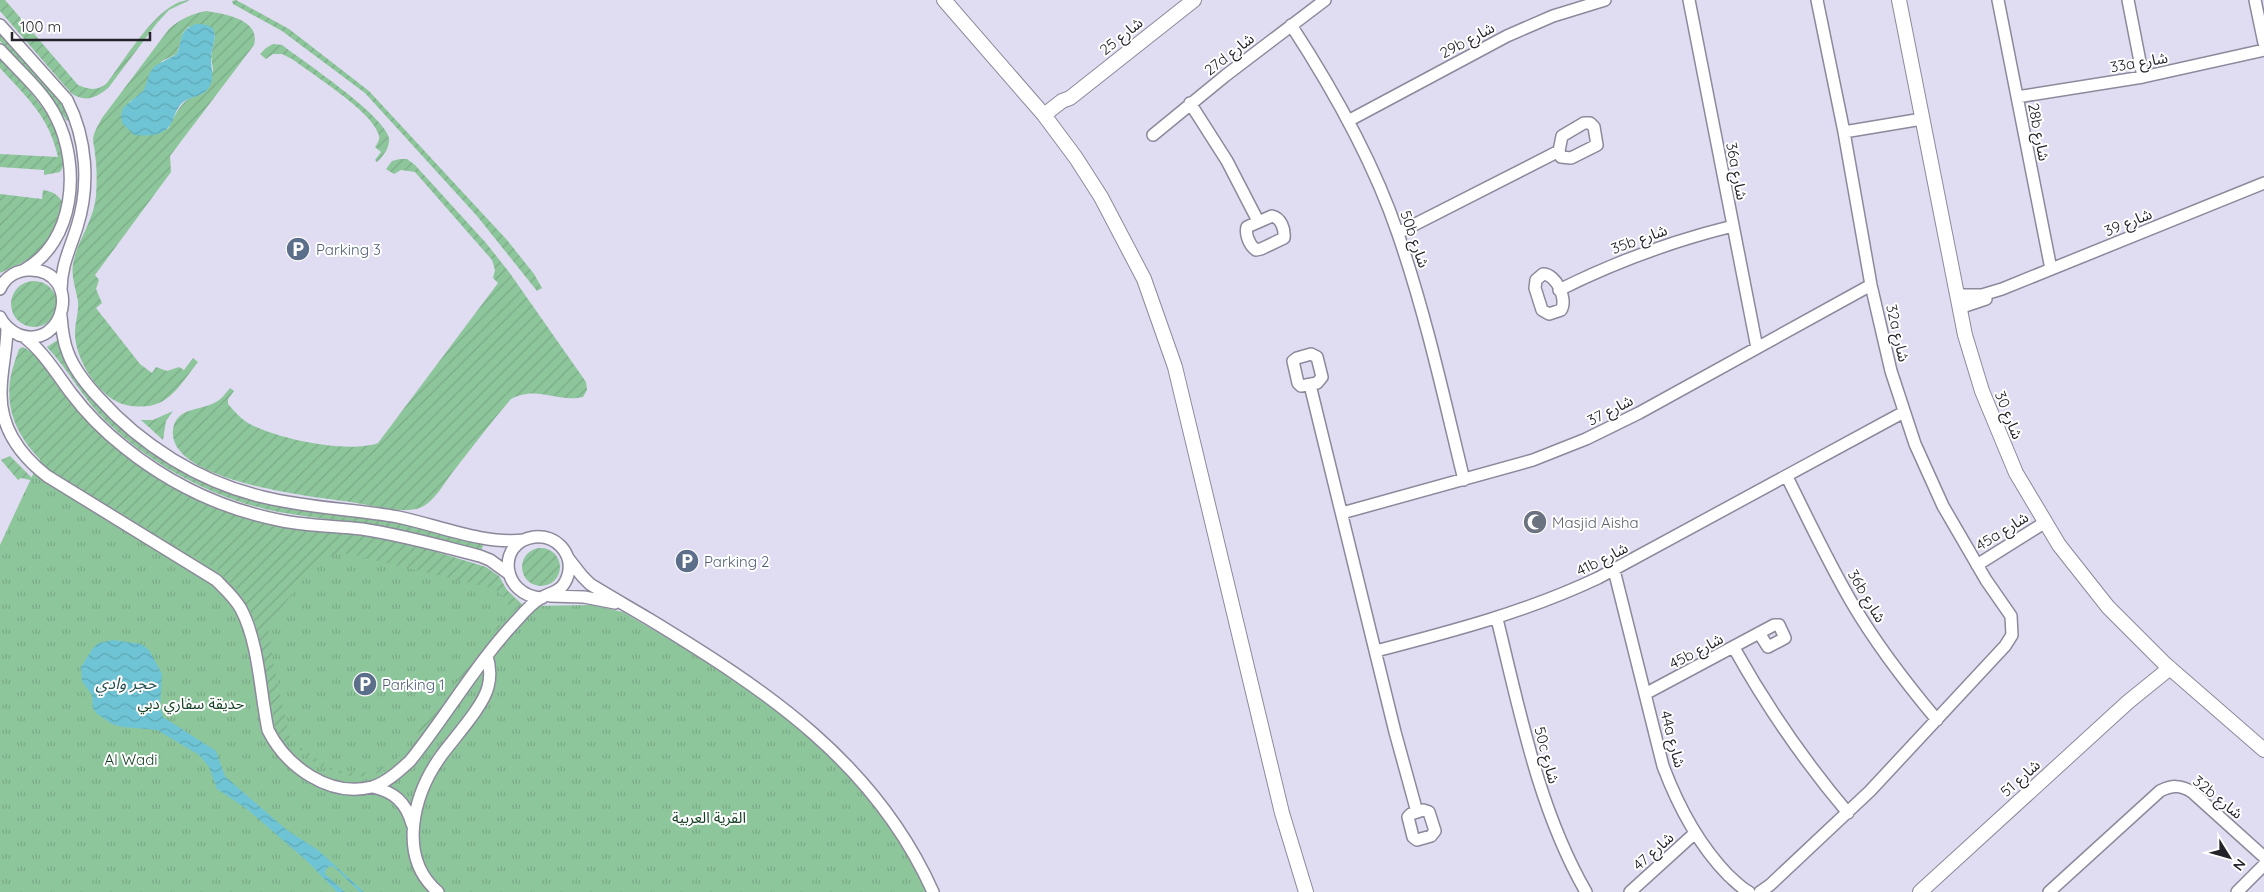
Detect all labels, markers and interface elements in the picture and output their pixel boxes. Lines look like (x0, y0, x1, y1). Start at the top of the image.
scale bar (12, 10, 150, 42)
street label: شارع 25 (1096, 13, 1148, 61)
text: 100 m (20, 17, 61, 36)
street label: 29b شارع (1436, 18, 1499, 65)
street label: 27d شارع (1200, 28, 1260, 82)
street label: 33a شارع (2109, 48, 2170, 79)
street label: 28b شارع (2021, 101, 2054, 163)
street label: 36a شارع (1719, 141, 1752, 202)
street label: شارع 39 (2101, 204, 2156, 243)
street label: 50b شارع (1393, 208, 1434, 271)
street label: 35b شارع (1608, 220, 1671, 261)
parking icon: Parking 3 (285, 236, 311, 262)
place label: Parking 3 (316, 240, 381, 259)
street label: 32a شارع (1879, 302, 1914, 365)
street label: شارع 30 (1988, 388, 2027, 443)
street label: شارع 37 (1584, 390, 1638, 432)
street label: 45a شارع (1972, 507, 2034, 557)
mosque icon: Masjid Aisha (1522, 509, 1548, 535)
place label: Masjid Aisha (1552, 513, 1639, 532)
street label: 41b شارع (1573, 538, 1633, 583)
parking icon: Parking 2 (674, 548, 700, 574)
place label: Parking 2 (704, 552, 769, 571)
street label: 36b شارع (1841, 566, 1890, 628)
street label: 45b شارع (1666, 629, 1728, 676)
parking icon: Parking 1 (352, 671, 378, 697)
water label: حجر وادي (95, 673, 157, 697)
place label: Parking 1 (382, 675, 445, 694)
park label: حديقة سفاري دبي (138, 694, 245, 715)
street label: 44a شارع (1653, 708, 1690, 771)
street label: 50c شارع (1527, 724, 1564, 787)
park label: Al Wadi (105, 750, 158, 769)
street label: شارع 51 (1996, 755, 2046, 803)
street label: 32b شارع (2187, 771, 2247, 825)
park label: القرية العربية (672, 808, 746, 827)
street label: شارع 47 (1629, 828, 1680, 877)
north arrow (2204, 832, 2254, 882)
text: N (2229, 855, 2250, 874)

